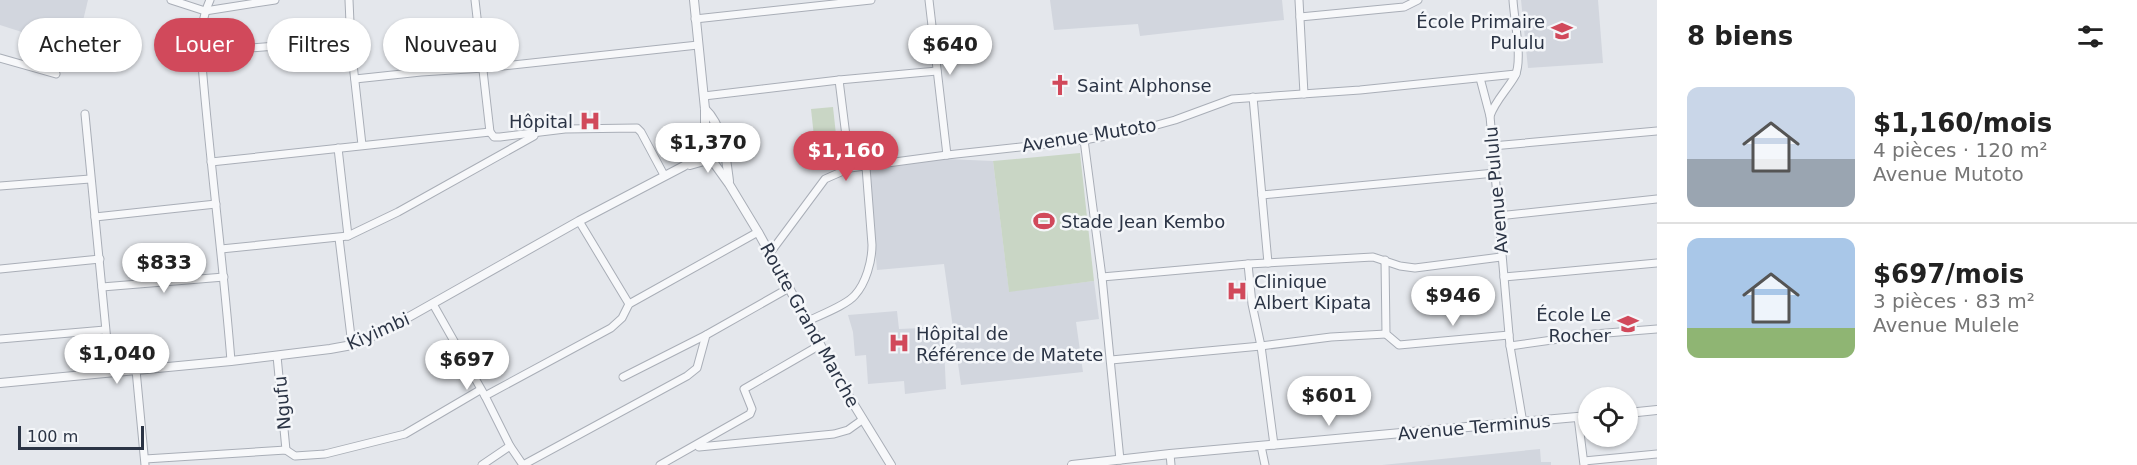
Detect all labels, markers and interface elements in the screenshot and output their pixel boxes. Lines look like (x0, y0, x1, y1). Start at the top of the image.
place label: École Primaire Pululu (1416, 11, 1545, 53)
chip: Acheter (18, 18, 142, 72)
chip: Louer (154, 18, 255, 72)
chip: Filtres (267, 18, 371, 72)
chip: Nouveau (383, 18, 519, 72)
school or university icon: École Primaire Pululu (1550, 19, 1574, 43)
icon: filters (2074, 20, 2107, 53)
text: 8 biens (1687, 21, 1793, 51)
pin: $640 (914, 25, 986, 76)
text: $640 (922, 32, 978, 56)
church icon: Saint Alphonse (1048, 73, 1072, 97)
place label: Saint Alphonse (1077, 75, 1212, 96)
text: $1,160/mois (1873, 108, 2052, 138)
hospital icon: Hôpital (578, 109, 602, 133)
place label: Hôpital (509, 111, 573, 132)
icon: home (1735, 111, 1807, 183)
street label: Avenue Mutoto (1020, 114, 1158, 156)
pin: $1,370 (659, 123, 757, 174)
street label: Avenue Pululu (1480, 126, 1512, 254)
text: $1,370 (669, 130, 747, 154)
pin: $1,160 (797, 131, 895, 182)
text: $1,160 (807, 138, 885, 162)
text: 4 pièces · 120 m² (1873, 138, 2047, 162)
text: Avenue Mutoto (1873, 162, 2024, 186)
sports icon: Stade Jean Kembo (1032, 209, 1056, 233)
place label: Stade Jean Kembo (1061, 211, 1225, 232)
street label: Route Grand Marche (756, 239, 864, 411)
pin: $833 (128, 243, 200, 294)
text: $833 (136, 250, 192, 274)
text: $697/mois (1873, 259, 2024, 289)
icon: home (1735, 262, 1807, 334)
place label: Clinique Albert Kipata (1254, 271, 1371, 313)
pin: $946 (1417, 276, 1489, 327)
hospital icon: Clinique Albert Kipata (1225, 279, 1249, 303)
text: $946 (1425, 283, 1481, 307)
text: 3 pièces · 83 m² (1873, 289, 2035, 313)
place label: École Le Rocher (1536, 304, 1612, 346)
street label: Kiyimbi (343, 308, 413, 354)
school or university icon: École Le Rocher (1616, 312, 1640, 336)
text: Avenue Mulele (1873, 313, 2019, 337)
place label: Hôpital de Référence de Matete (916, 323, 1103, 365)
hospital icon: Hôpital de Référence de Matete (887, 331, 911, 355)
pin: $1,040 (68, 334, 166, 385)
pin: $697 (431, 340, 503, 391)
text: $1,040 (78, 341, 156, 365)
text: $697 (439, 347, 495, 371)
street label: Ngufu (269, 375, 295, 431)
pin: $601 (1293, 376, 1365, 427)
text: $601 (1301, 383, 1357, 407)
map controls (1578, 387, 1638, 447)
button: locate (1578, 387, 1638, 447)
street label: Avenue Terminus (1397, 410, 1551, 444)
scale bar (18, 423, 144, 450)
text: 100 m (27, 427, 78, 446)

